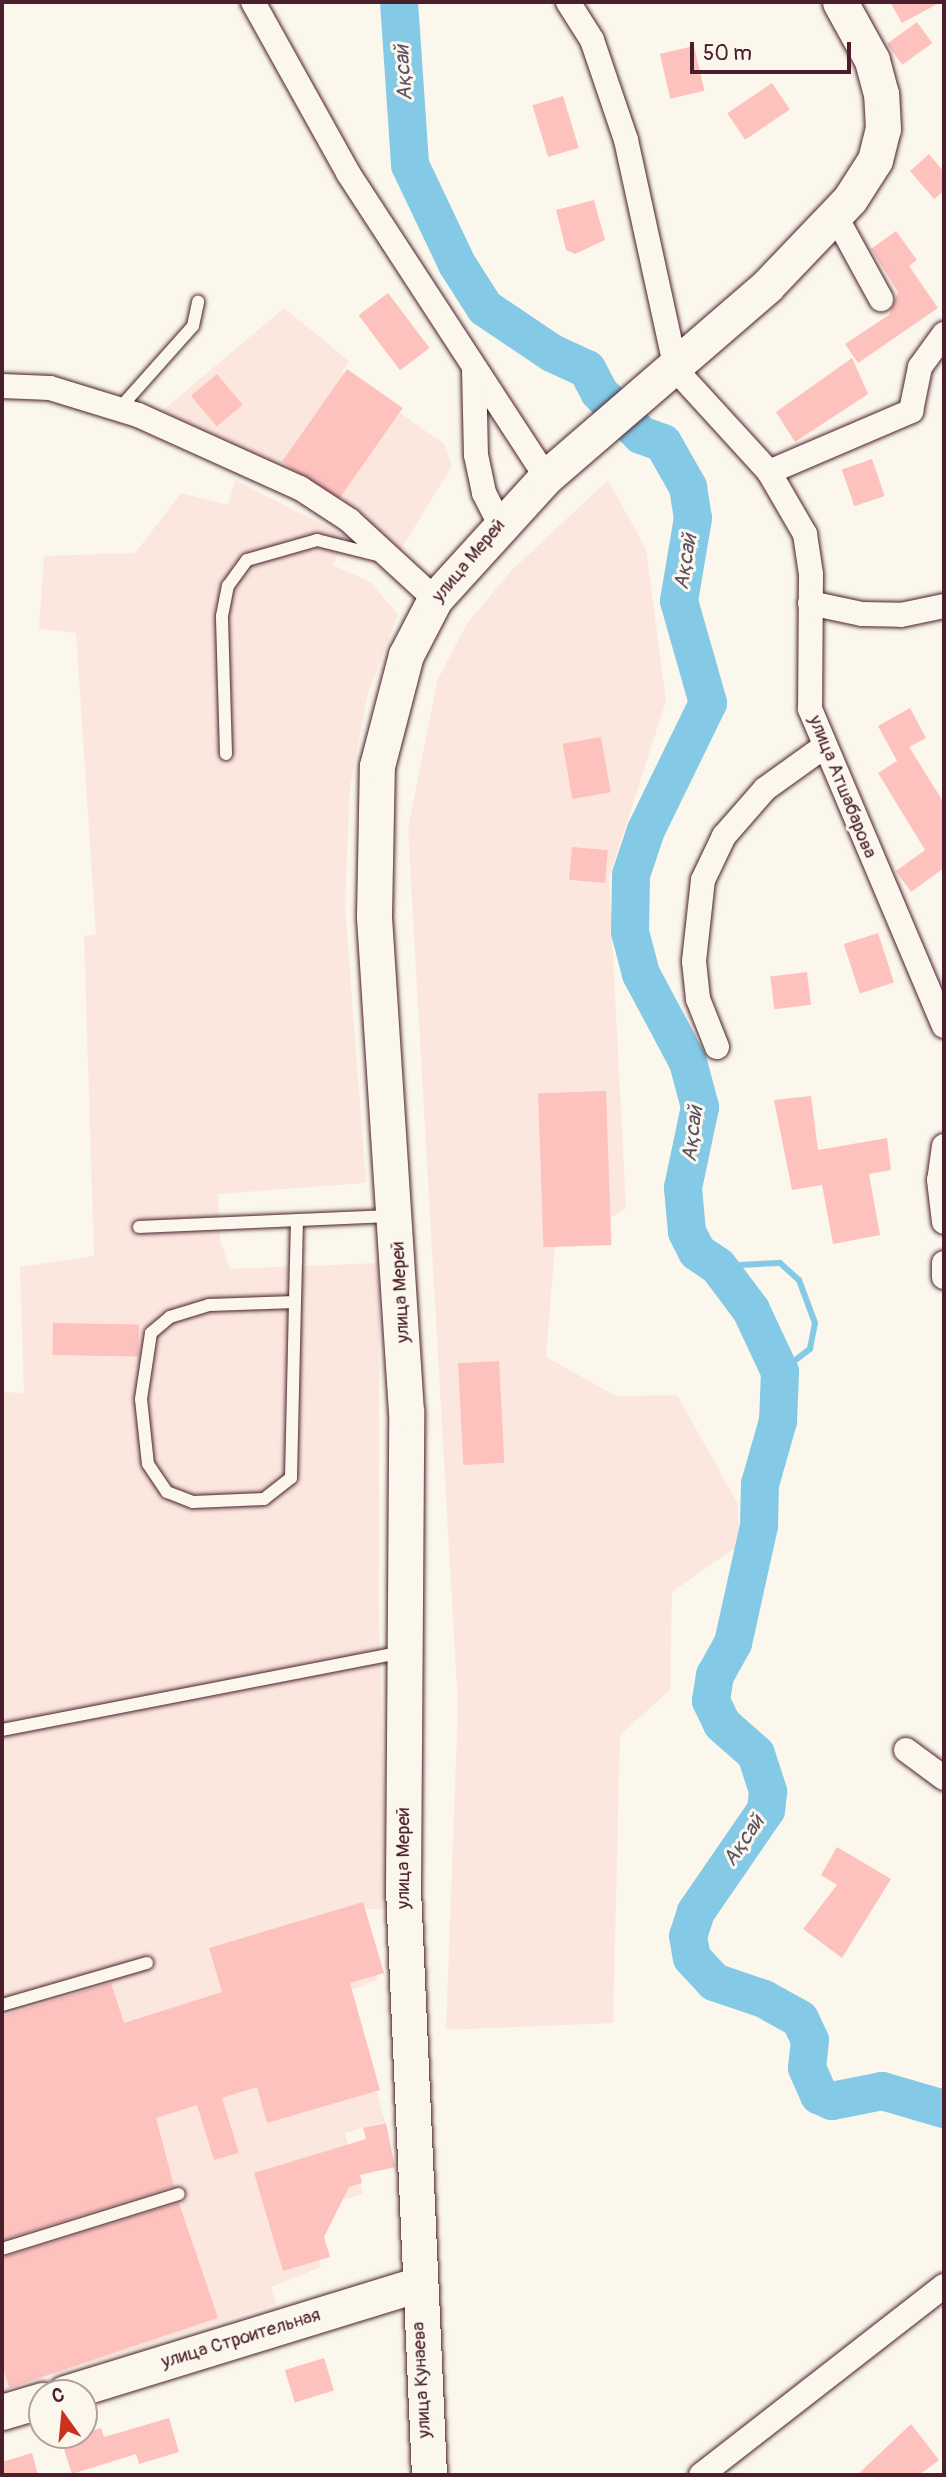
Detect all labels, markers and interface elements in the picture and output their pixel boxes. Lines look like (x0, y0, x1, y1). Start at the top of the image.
scale bar (694, 28, 855, 72)
text: 50 m (703, 40, 752, 67)
water label: Ақсай (389, 44, 419, 102)
street label: улица Мерей (428, 515, 510, 607)
water label: Ақсай (669, 532, 703, 592)
street label: улица Атшабарова (803, 712, 881, 862)
water label: Ақсай (677, 1105, 709, 1163)
street label: улица Мерей (387, 1241, 415, 1343)
street label: улица Мерей (393, 1807, 415, 1909)
water label: Ақсай (718, 1811, 770, 1871)
street label: улица Строительная (159, 2304, 323, 2374)
street label: улица Кунаева (408, 2321, 436, 2439)
north arrow (28, 2379, 98, 2449)
text: С (49, 2383, 67, 2409)

